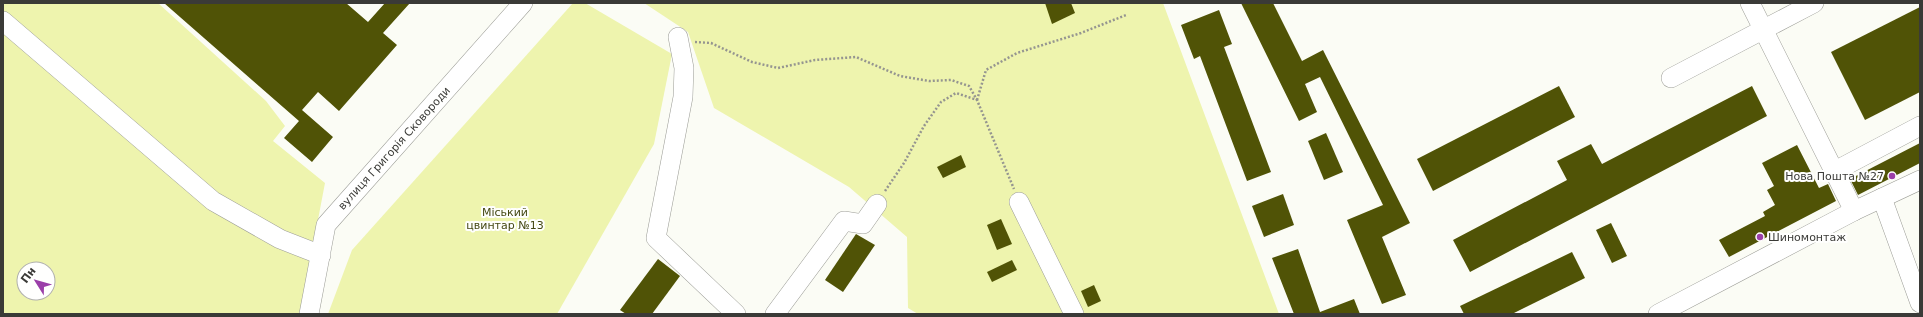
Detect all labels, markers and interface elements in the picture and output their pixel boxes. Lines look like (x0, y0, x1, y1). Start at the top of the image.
street label: вулиця Григорія Сковороди (336, 84, 453, 213)
place label: Нова Пошта №27 (1785, 170, 1884, 183)
marker: Нова Пошта №27 (1887, 171, 1897, 181)
park label: Міський цвинтар №13 (466, 206, 544, 232)
place label: Шиномонтаж (1768, 231, 1846, 244)
marker: Шиномонтаж (1755, 232, 1765, 242)
north arrow (16, 261, 56, 301)
text: Пн (18, 265, 39, 286)

